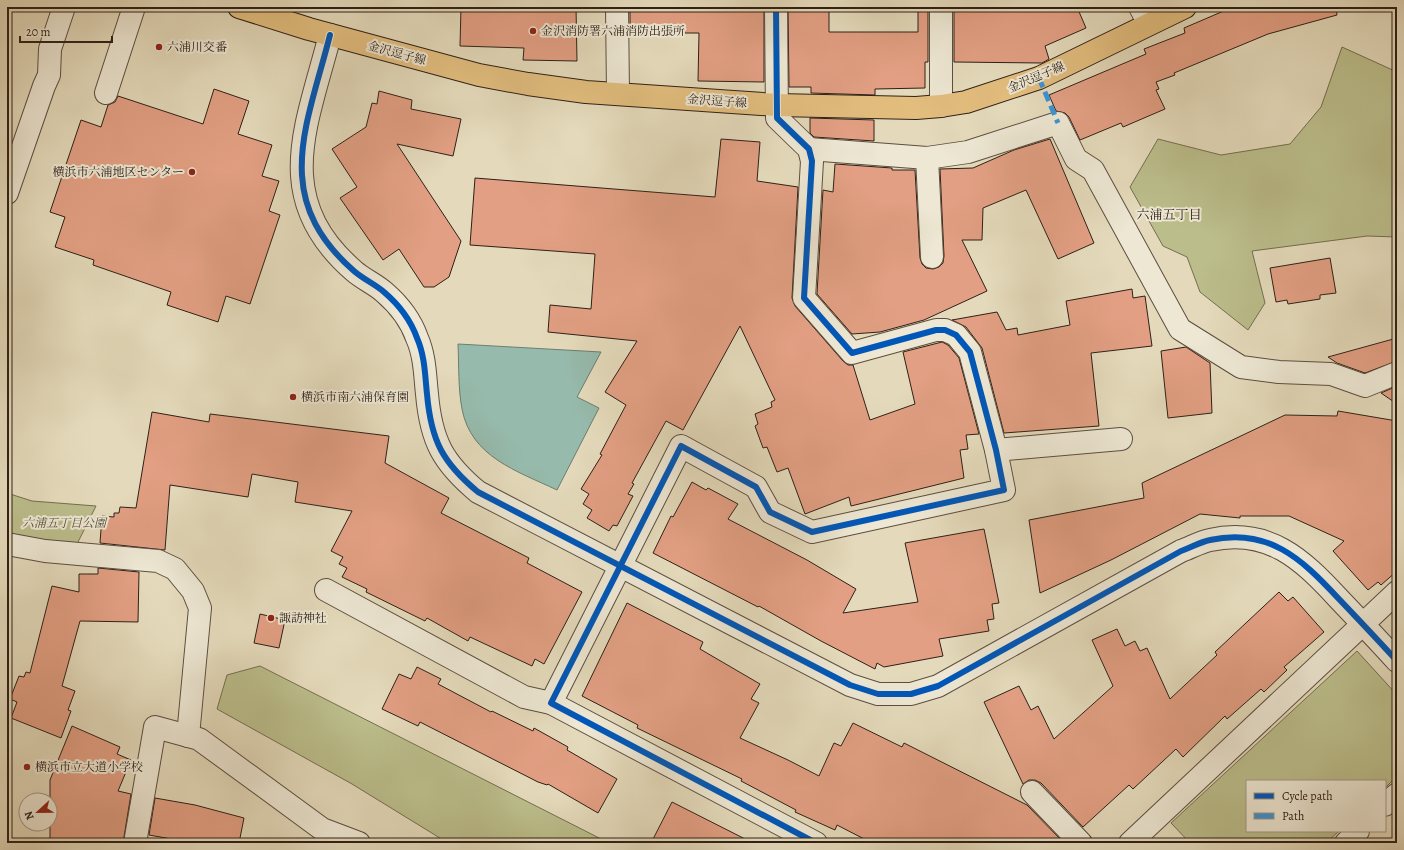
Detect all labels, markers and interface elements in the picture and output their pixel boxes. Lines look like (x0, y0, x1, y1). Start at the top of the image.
scale bar (20, 18, 112, 44)
place label: 金沢消防署六浦消防出張所 (541, 23, 685, 39)
text: 20 m (26, 24, 50, 40)
marker: 金沢消防署六浦消防出張所 (528, 26, 538, 36)
street label: 金沢逗子線 (366, 38, 428, 68)
place label: 六浦川交番 (167, 39, 227, 55)
marker: 六浦川交番 (154, 42, 164, 52)
street label: 金沢逗子線 (1005, 58, 1067, 96)
street label: 金沢逗子線 (687, 91, 747, 111)
place label: 横浜市六浦地区センター (52, 164, 184, 180)
marker: 横浜市六浦地区センター (187, 167, 197, 177)
district label: 六浦五丁目 (1136, 206, 1202, 223)
place label: 横浜市南六浦保育園 (301, 389, 409, 405)
marker: 横浜市南六浦保育園 (288, 392, 298, 402)
park label: 六浦五丁目公園 (22, 515, 108, 531)
place label: 諏訪神社 (279, 610, 327, 626)
marker: 諏訪神社 (266, 613, 276, 623)
place label: 横浜市立大道小学校 (35, 759, 143, 775)
marker: 横浜市立大道小学校 (22, 762, 32, 772)
legend (1246, 780, 1386, 832)
text: Cycle path (1282, 788, 1333, 804)
north arrow (18, 792, 58, 832)
text: Path (1282, 808, 1305, 824)
text: N (21, 809, 38, 822)

